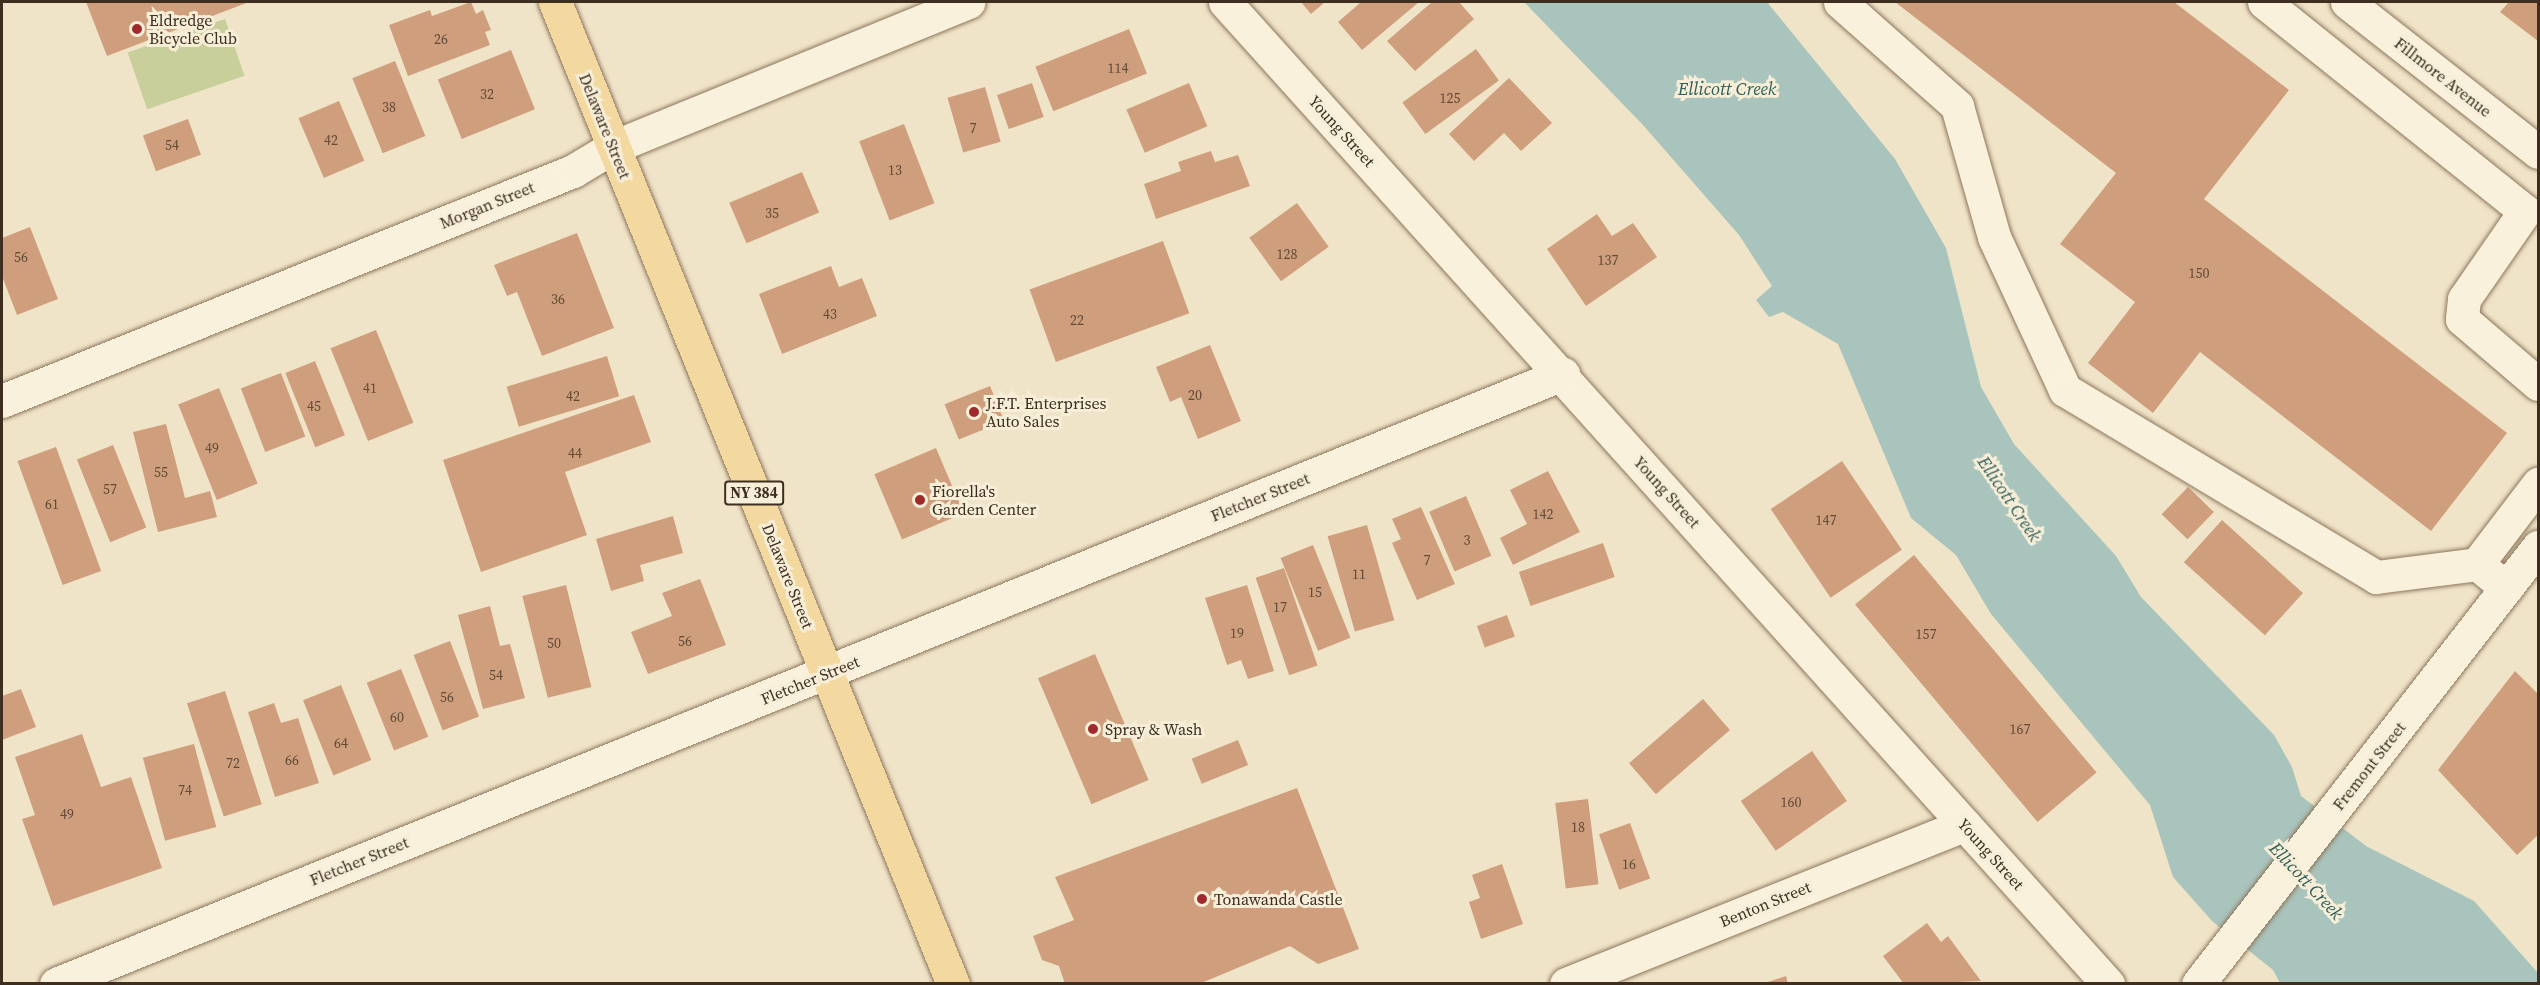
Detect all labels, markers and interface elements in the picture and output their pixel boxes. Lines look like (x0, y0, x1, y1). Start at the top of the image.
place label: Eldredge Bicycle Club (149, 10, 237, 48)
marker: Eldredge Bicycle Club (130, 22, 144, 36)
house number: 26 (434, 31, 448, 47)
street label: Fillmore Avenue (2391, 33, 2495, 121)
house number: 114 (1108, 60, 1128, 76)
street label: Delaware Street (575, 71, 635, 181)
water label: Ellicott Creek (1678, 78, 1776, 100)
house number: 32 (480, 86, 494, 102)
house number: 125 (1440, 90, 1460, 106)
street label: Young Street (1305, 91, 1379, 171)
house number: 38 (382, 99, 396, 115)
house number: 7 (970, 120, 976, 136)
house number: 42 (324, 132, 338, 148)
house number: 54 (165, 137, 179, 153)
house number: 13 (888, 162, 902, 178)
street label: Morgan Street (437, 177, 537, 233)
house number: 35 (765, 205, 779, 221)
house number: 128 (1277, 246, 1297, 262)
house number: 56 (14, 249, 28, 265)
house number: 137 (1598, 252, 1618, 268)
house number: 150 (2189, 265, 2209, 281)
house number: 36 (551, 291, 565, 307)
house number: 43 (823, 306, 837, 322)
house number: 22 (1070, 312, 1084, 328)
house number: 41 (363, 380, 377, 396)
house number: 20 (1188, 387, 1202, 403)
house number: 42 (566, 388, 580, 404)
place label: J.F.T. Enterprises Auto Sales (986, 393, 1107, 431)
house number: 45 (307, 398, 321, 414)
marker: J.F.T. Enterprises Auto Sales (967, 405, 981, 419)
house number: 49 (205, 440, 219, 456)
house number: 44 (568, 445, 582, 461)
street label: Young Street (1630, 452, 1704, 532)
water label: Ellicott Creek (1973, 452, 2045, 546)
house number: 55 (154, 464, 168, 480)
street label: Fletcher Street (1208, 468, 1312, 526)
house number: 57 (103, 481, 117, 497)
road number: NY 384 (724, 481, 784, 505)
place label: Fiorella's Garden Center (932, 481, 1036, 519)
marker: Fiorella's Garden Center (913, 493, 927, 507)
house number: 61 (45, 496, 59, 512)
house number: 142 (1533, 506, 1553, 522)
house number: 147 (1816, 512, 1836, 528)
street label: Delaware Street (758, 521, 818, 631)
house number: 3 (1464, 532, 1470, 548)
house number: 7 (1424, 552, 1430, 568)
house number: 11 (1352, 566, 1366, 582)
house number: 15 (1308, 584, 1322, 600)
house number: 17 (1273, 599, 1287, 615)
house number: 19 (1230, 625, 1244, 641)
house number: 157 (1916, 626, 1936, 642)
house number: 56 (678, 633, 692, 649)
house number: 50 (547, 635, 561, 651)
street label: Fletcher Street (758, 651, 862, 709)
house number: 54 (489, 667, 503, 683)
house number: 56 (440, 689, 454, 705)
house number: 60 (390, 709, 404, 725)
street label: Fremont Street (2329, 718, 2409, 814)
place label: Spray & Wash (1105, 719, 1203, 739)
house number: 167 (2010, 721, 2030, 737)
marker: Spray & Wash (1086, 722, 1100, 736)
house number: 64 (334, 735, 348, 751)
house number: 66 (285, 752, 299, 768)
house number: 72 (226, 755, 240, 771)
house number: 74 (178, 782, 192, 798)
house number: 160 (1781, 794, 1801, 810)
house number: 49 (60, 806, 74, 822)
street label: Young Street (1954, 814, 2028, 894)
house number: 18 (1571, 819, 1585, 835)
street label: Fletcher Street (307, 832, 411, 890)
water label: Ellicott Creek (2265, 838, 2347, 924)
house number: 16 (1622, 856, 1636, 872)
street label: Benton Street (1717, 877, 1813, 931)
place label: Tonawanda Castle (1214, 889, 1343, 909)
marker: Tonawanda Castle (1195, 892, 1209, 906)

